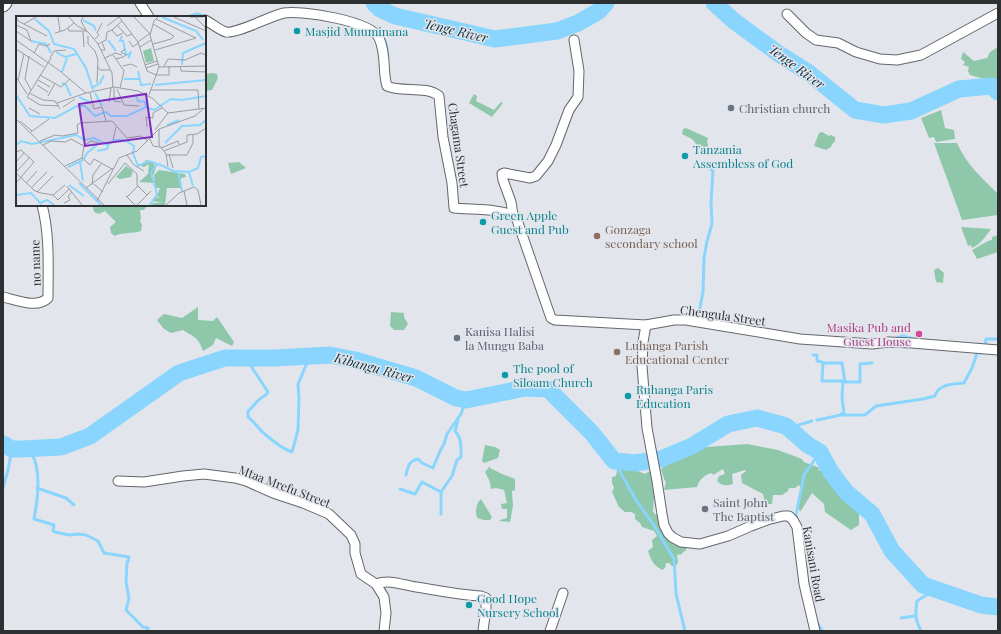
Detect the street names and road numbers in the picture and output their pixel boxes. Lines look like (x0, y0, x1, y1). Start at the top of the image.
street label: Chagama Street (445, 102, 473, 189)
street label: no name (26, 239, 44, 287)
street label: Chengula Street (679, 301, 768, 329)
street label: Mtaa Mrefu Street (237, 461, 334, 511)
street label: Kanisani Road (799, 525, 829, 603)

